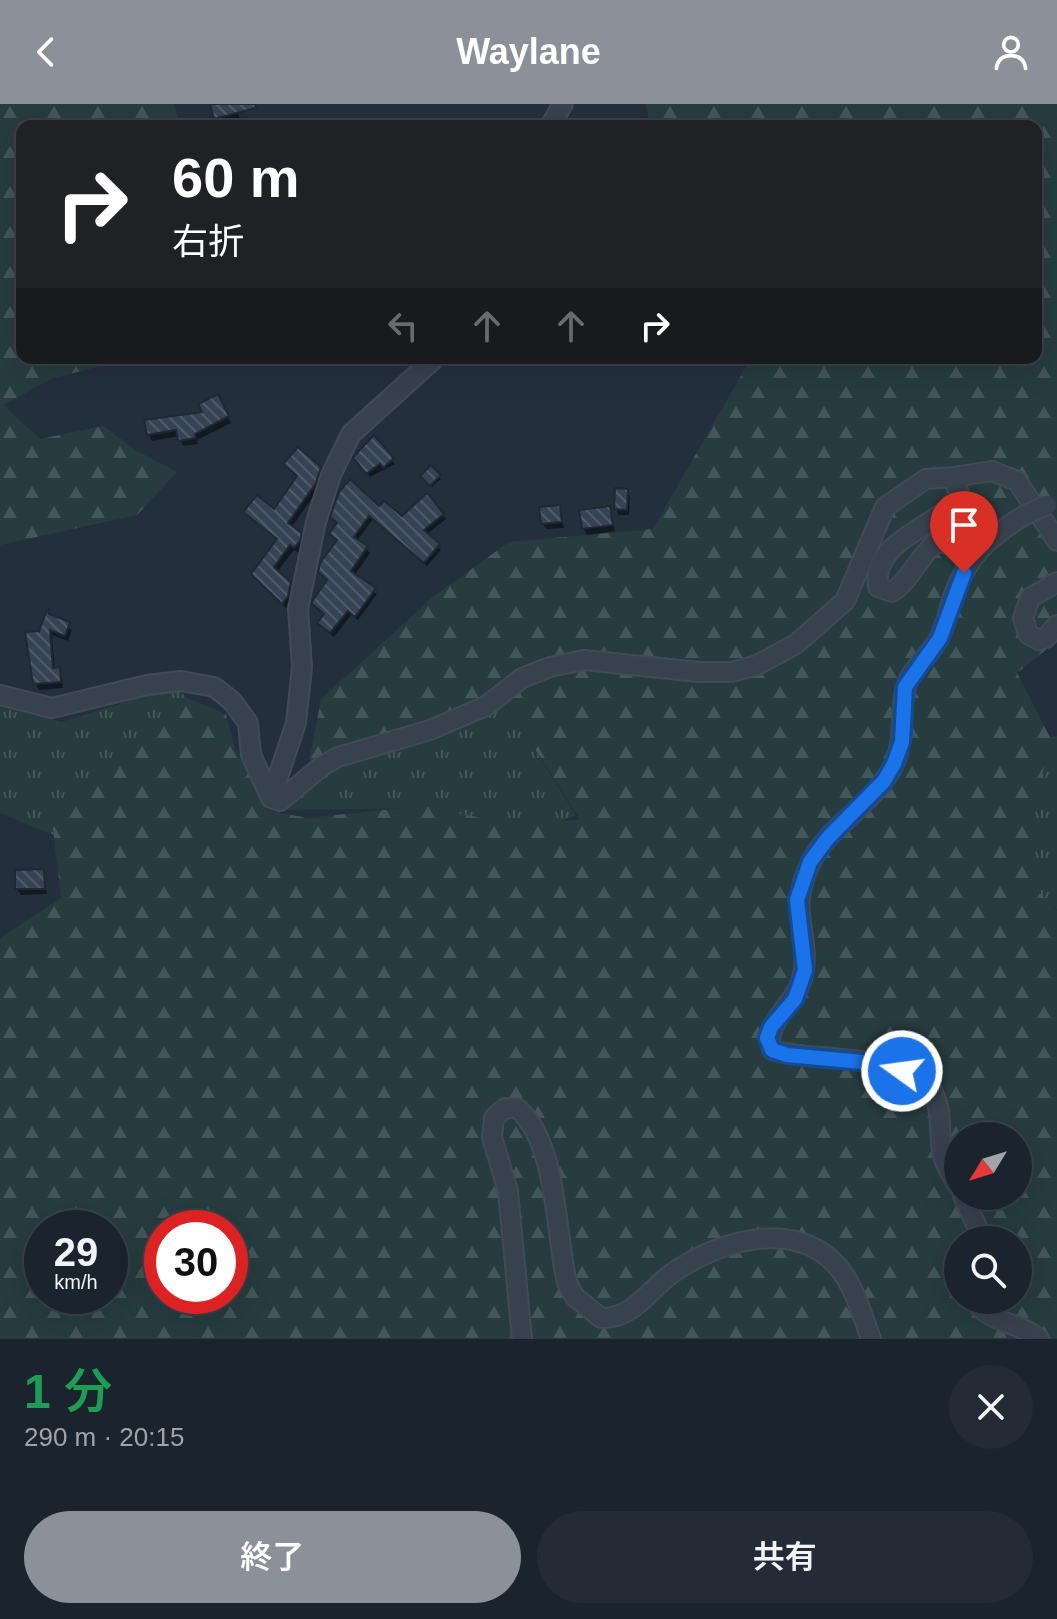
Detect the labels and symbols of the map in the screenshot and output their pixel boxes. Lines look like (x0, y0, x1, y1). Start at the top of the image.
pin (930, 491, 998, 573)
position arrow (860, 1029, 944, 1113)
north arrow (944, 1122, 1032, 1210)
speed limit sign: 30 (144, 1210, 248, 1314)

